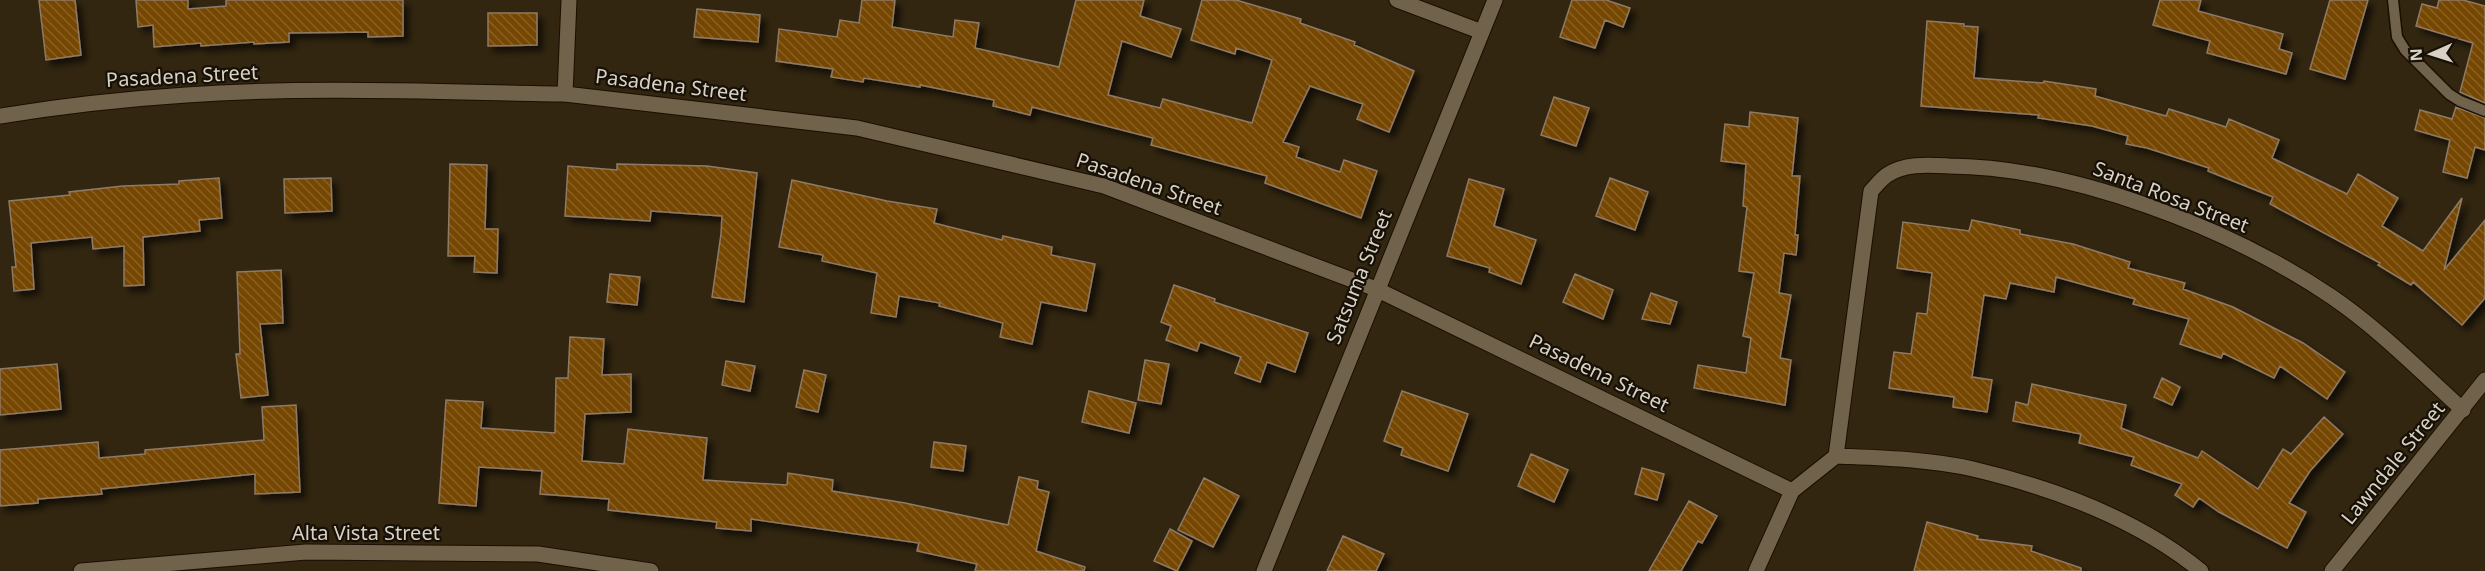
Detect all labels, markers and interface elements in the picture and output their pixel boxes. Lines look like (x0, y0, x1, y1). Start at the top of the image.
north arrow (2401, 24, 2461, 84)
text: N (2405, 48, 2427, 62)
street label: Pasadena Street (105, 58, 259, 93)
street label: Pasadena Street (594, 62, 748, 107)
street label: Pasadena Street (1073, 146, 1226, 221)
street label: Santa Rosa Street (2090, 154, 2253, 239)
street label: Satsuma Street (1319, 206, 1398, 348)
street label: Pasadena Street (1525, 327, 1674, 418)
street label: Lawndale Street (2335, 396, 2451, 530)
street label: Alta Vista Street (292, 519, 440, 546)

